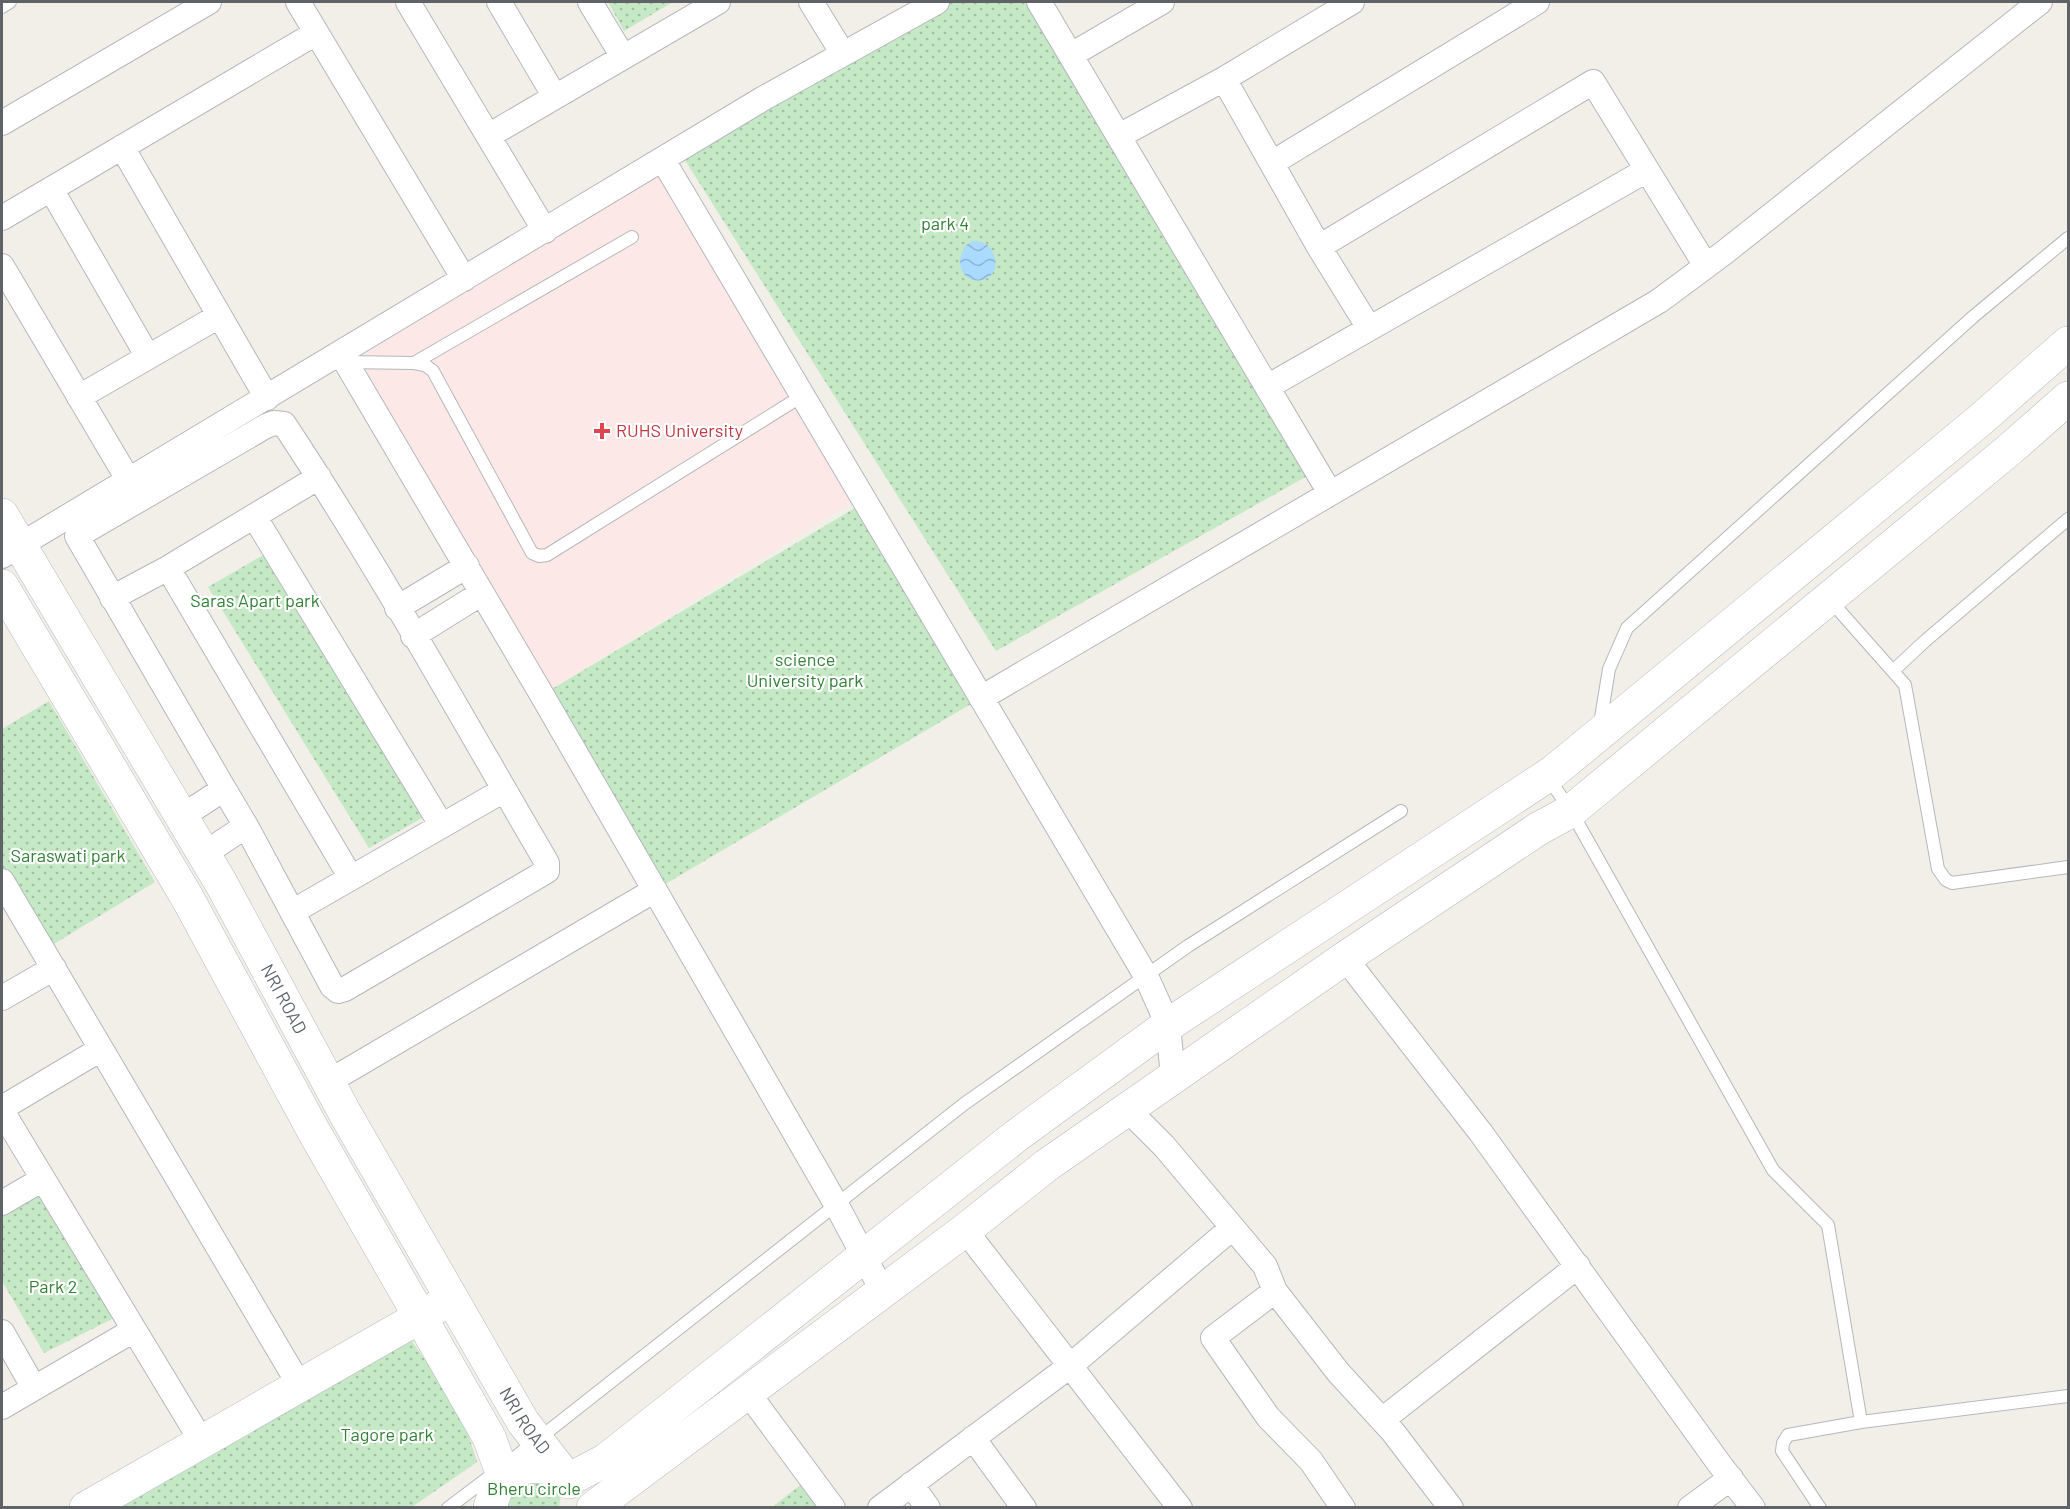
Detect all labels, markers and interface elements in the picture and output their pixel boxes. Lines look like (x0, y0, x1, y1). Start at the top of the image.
park label: park 4 (921, 212, 969, 234)
place label: RUHS University (616, 419, 743, 441)
marker: RUHS University (593, 422, 611, 440)
park label: Saras Apart park (190, 589, 320, 611)
park label: science University park (747, 648, 863, 691)
park label: Saraswati park (11, 844, 125, 866)
street label: NRI ROAD (257, 960, 312, 1037)
park label: Park 2 (29, 1275, 77, 1297)
street label: NRI ROAD (495, 1383, 556, 1458)
park label: Tagore park (341, 1423, 433, 1445)
park label: Bheru circle (487, 1477, 581, 1499)

